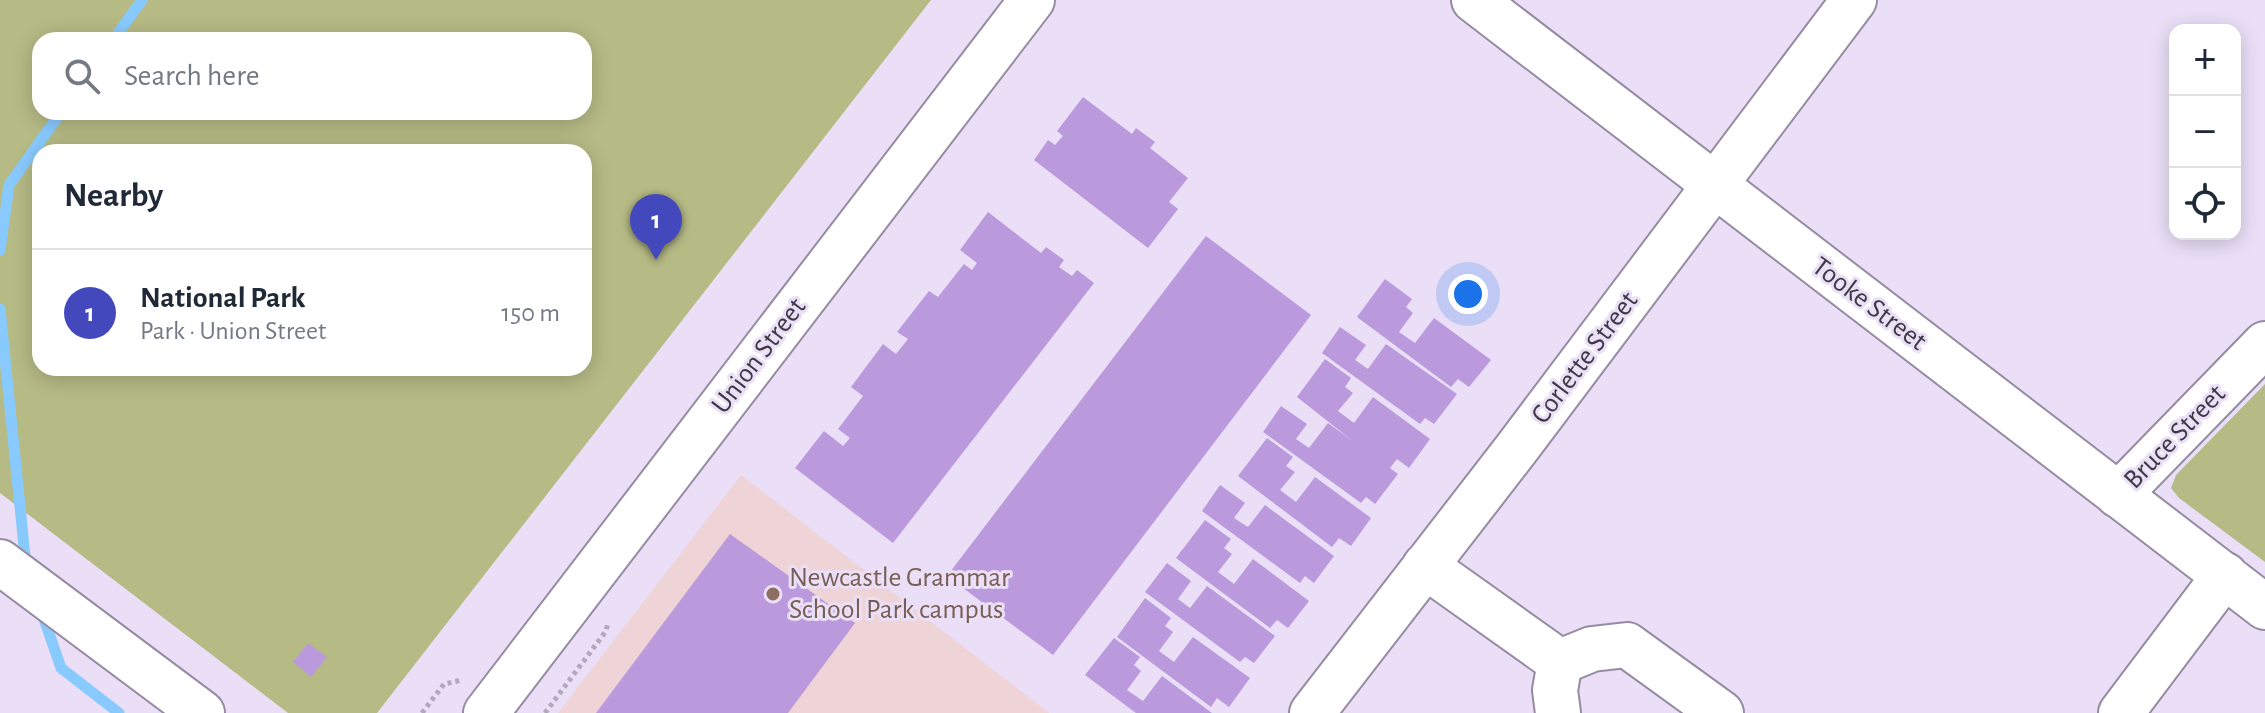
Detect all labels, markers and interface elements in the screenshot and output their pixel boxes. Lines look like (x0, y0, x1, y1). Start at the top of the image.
map controls (2169, 24, 2241, 240)
button: + (2169, 24, 2241, 96)
search box (32, 32, 592, 120)
icon: search (60, 54, 104, 98)
text: Search here (124, 61, 260, 91)
button: − (2169, 96, 2241, 168)
button: locate (2169, 168, 2241, 240)
text: Nearby (64, 179, 163, 213)
pin: 1 (630, 194, 682, 260)
street label: Tooke Street (1807, 252, 1931, 356)
your location (1448, 274, 1488, 314)
text: National Park (140, 283, 305, 313)
street label: Corlette Street (1526, 287, 1644, 429)
street label: Union Street (707, 293, 811, 419)
text: 1 (85, 300, 95, 326)
text: 150 m (501, 300, 560, 326)
text: Park · Union Street (140, 318, 326, 344)
street label: Bruce Street (2119, 380, 2231, 494)
place label: Newcastle Grammar School Park campus (789, 564, 1010, 624)
marker: Newcastle Grammar School Park campus (764, 585, 782, 603)

